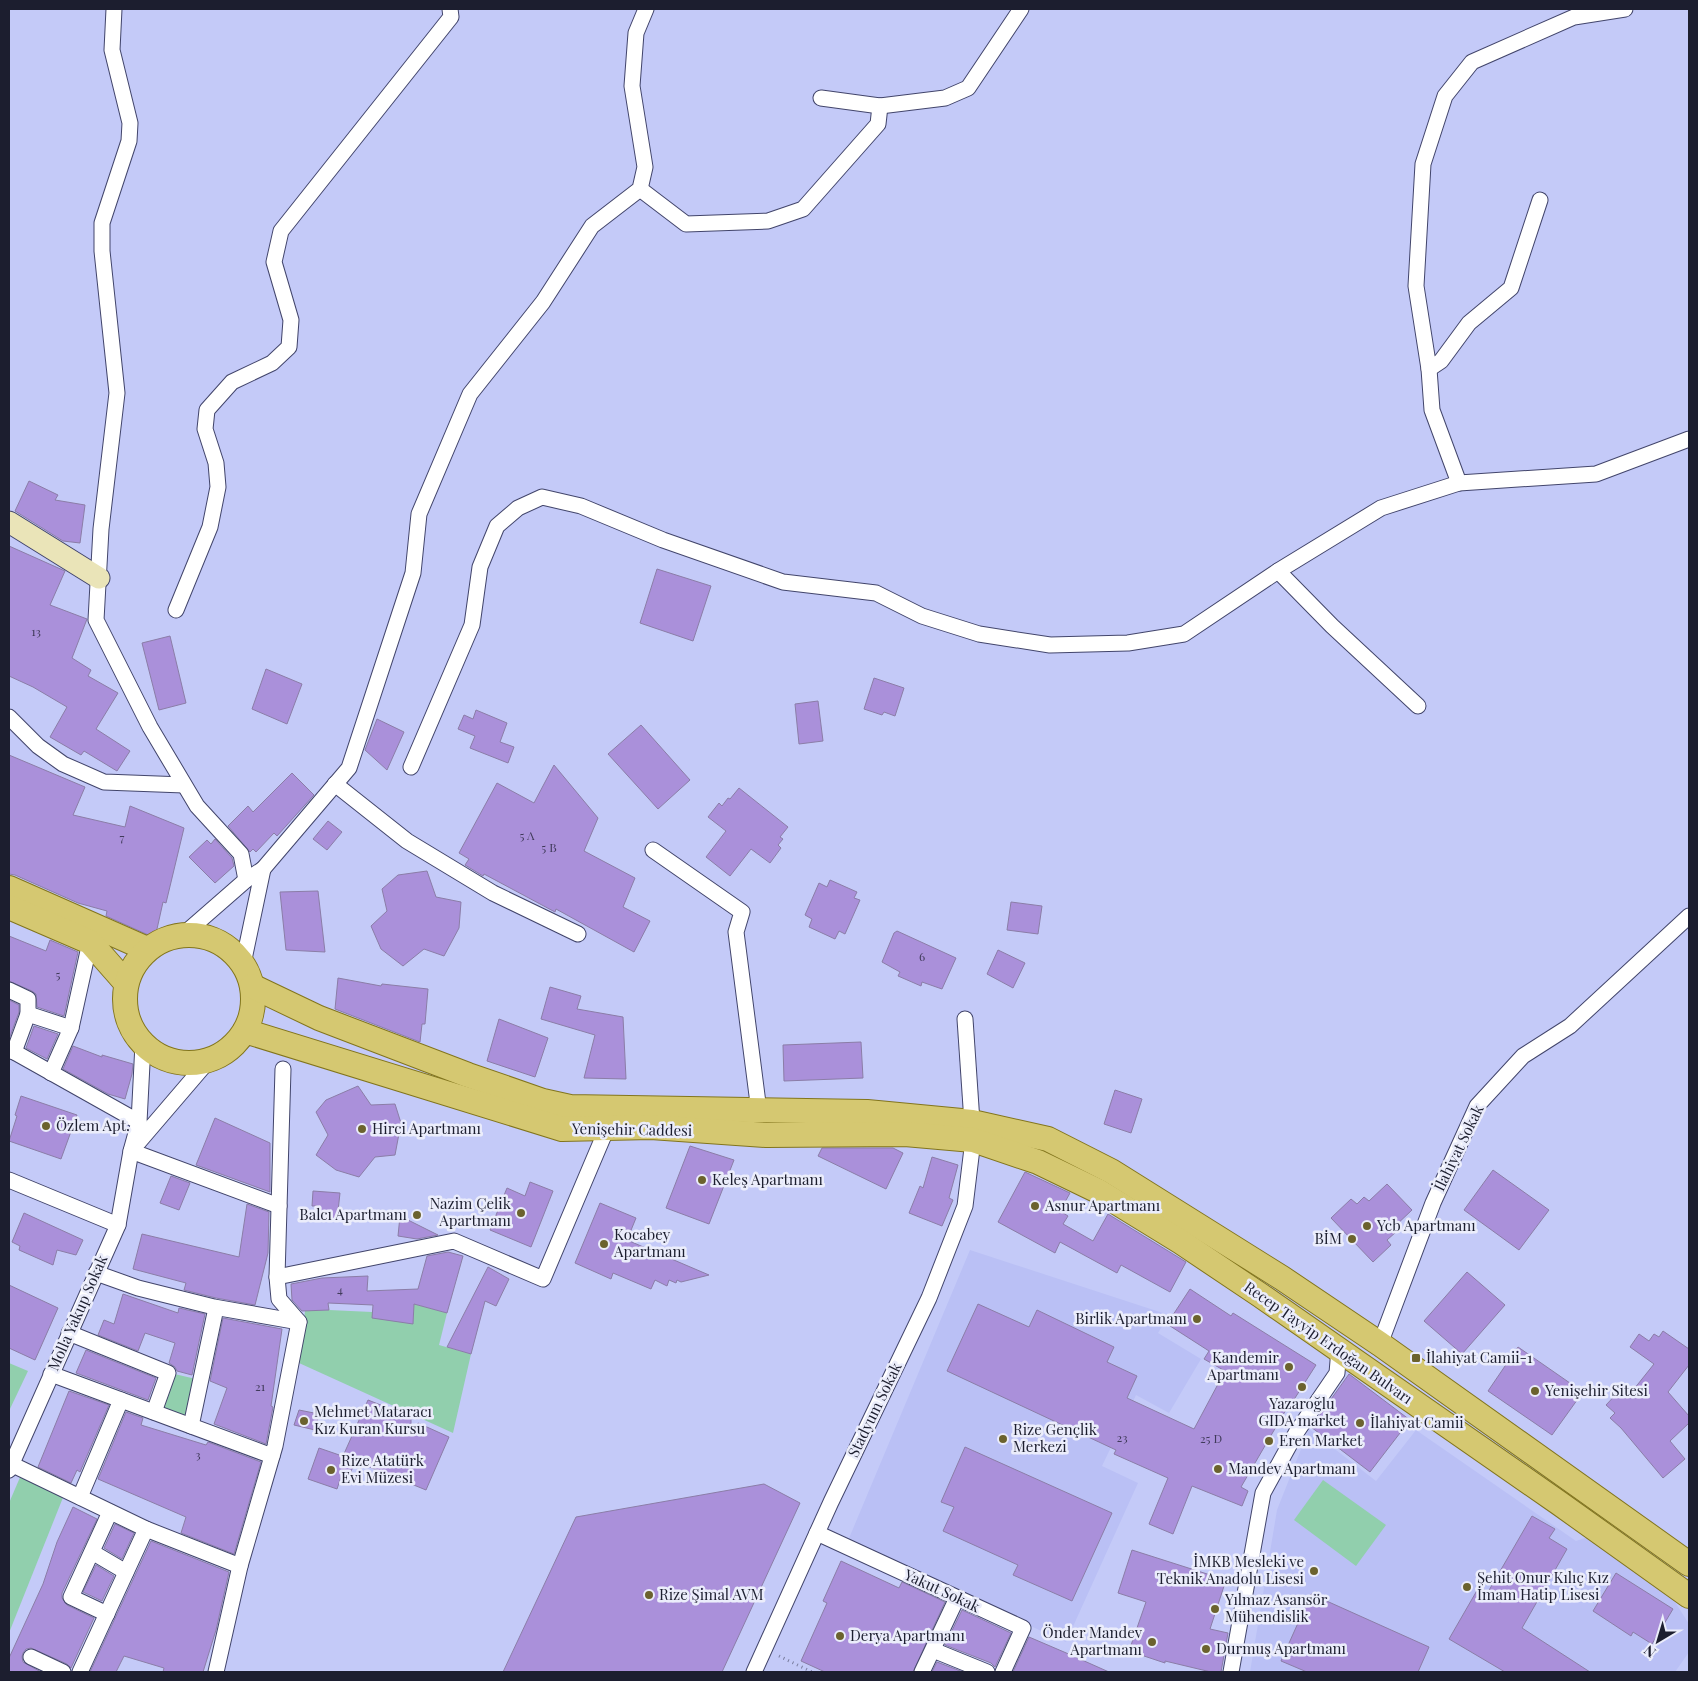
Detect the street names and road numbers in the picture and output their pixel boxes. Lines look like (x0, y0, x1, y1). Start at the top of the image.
street label: İlahiyat Sokak (1429, 1100, 1488, 1194)
street label: Yenişehir Caddesi (571, 1118, 693, 1140)
street label: Molla Yakup Sokak (43, 1251, 112, 1374)
street label: Recep Tayyip Erdoğan Bulvarı (1240, 1276, 1417, 1408)
street label: Stadyum Sokak (843, 1358, 906, 1460)
street label: Yakut Sokak (901, 1563, 984, 1617)

